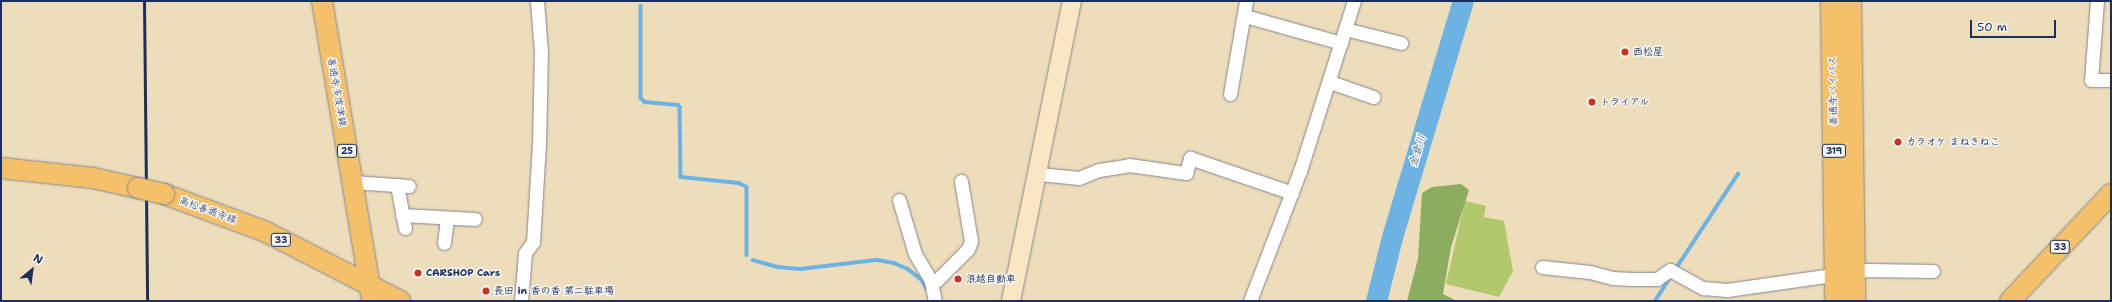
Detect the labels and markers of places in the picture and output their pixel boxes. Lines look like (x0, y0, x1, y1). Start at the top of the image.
place label: 西松屋 (1633, 46, 1663, 58)
marker: 西松屋 (1620, 47, 1630, 57)
place label: トライアル (1600, 96, 1650, 108)
marker: トライアル (1587, 97, 1597, 107)
place label: カラオケ まねきねこ (1906, 136, 1999, 148)
marker: カラオケ まねきねこ (1893, 137, 1903, 147)
place label: CARSHOP Cars (426, 267, 500, 279)
marker: CARSHOP Cars (413, 268, 423, 278)
place label: 浪越自動車 (966, 273, 1016, 285)
marker: 浪越自動車 (953, 274, 963, 284)
place label: 長田 in 香の香 第二駐車場 (494, 285, 614, 297)
marker: 長田 in 香の香 第二駐車場 (481, 286, 491, 296)

